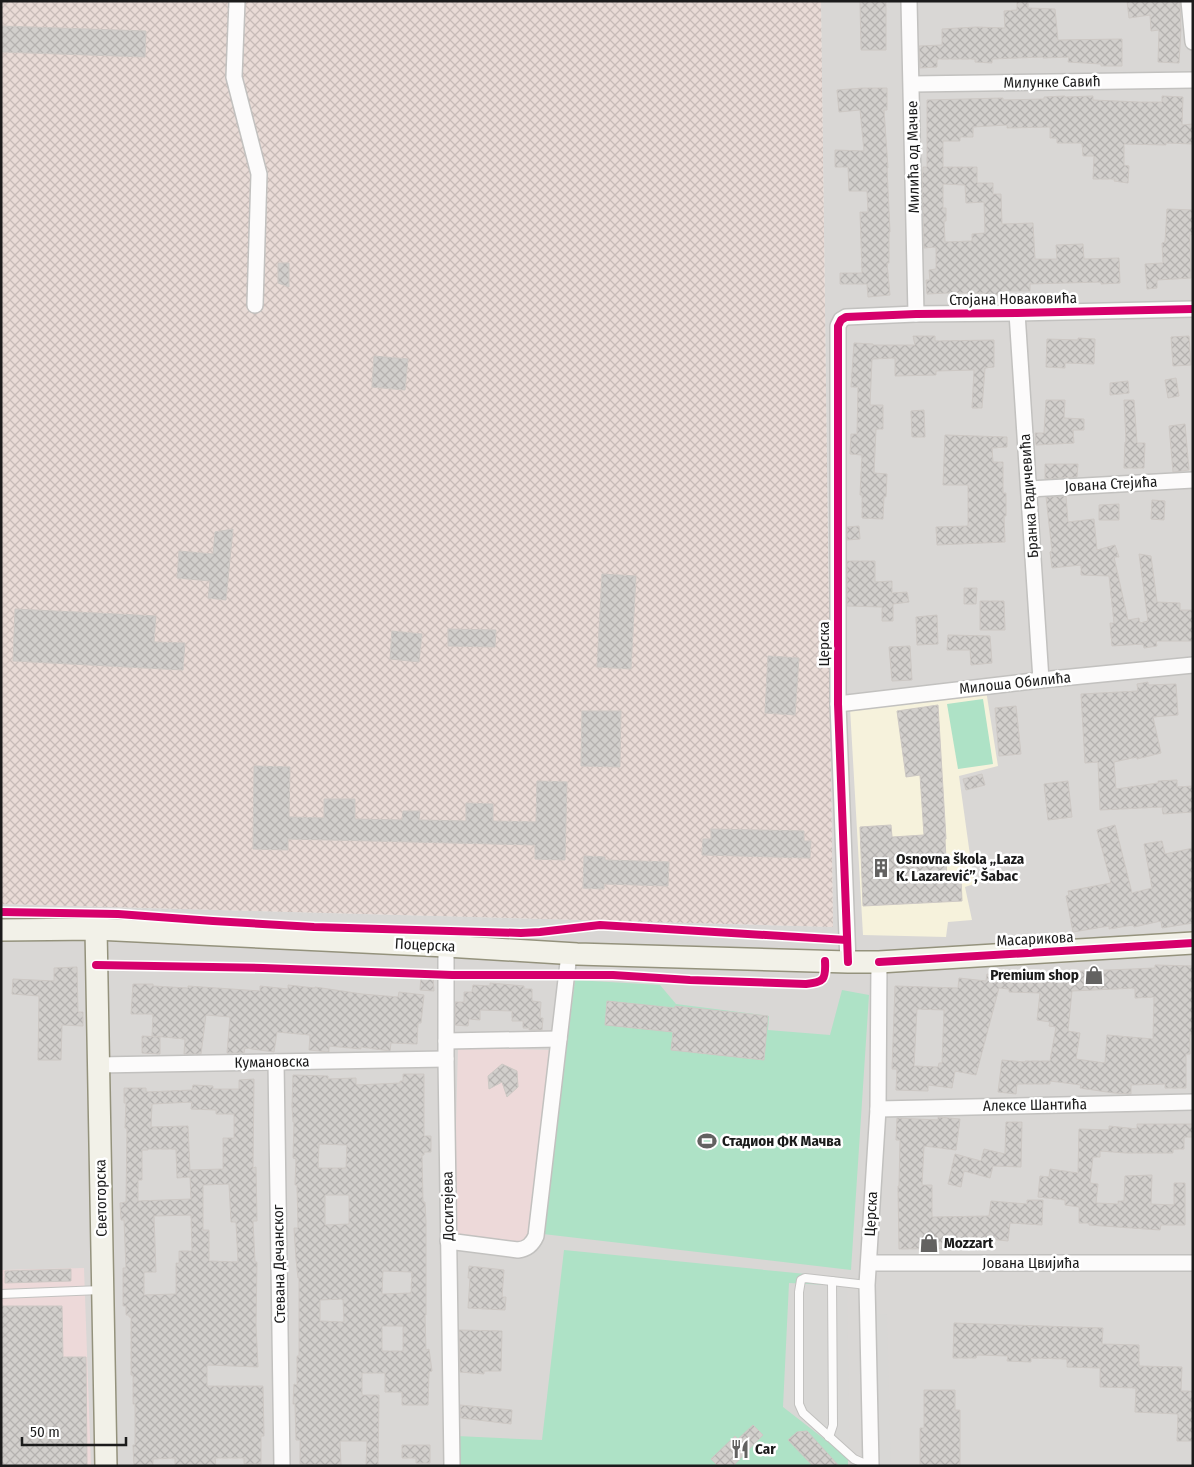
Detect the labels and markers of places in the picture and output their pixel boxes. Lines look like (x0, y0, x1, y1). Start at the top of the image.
place label: Osnovna škola „Laza K. Lazarević”, Šabac (896, 850, 1025, 885)
building icon: Osnovna škola „Laza K. Lazarević”, Šabac (870, 857, 892, 879)
shop icon: Premium shop (1083, 964, 1105, 986)
place label: Premium shop (990, 966, 1079, 984)
sports icon: Стадион ФК Мачва (696, 1130, 718, 1152)
place label: Стадион ФК Мачва (722, 1132, 842, 1150)
shop icon: Mozzart (918, 1232, 940, 1254)
place label: Mozzart (944, 1234, 994, 1252)
restaurant icon: Car (729, 1438, 751, 1460)
place label: Car (755, 1440, 776, 1458)

